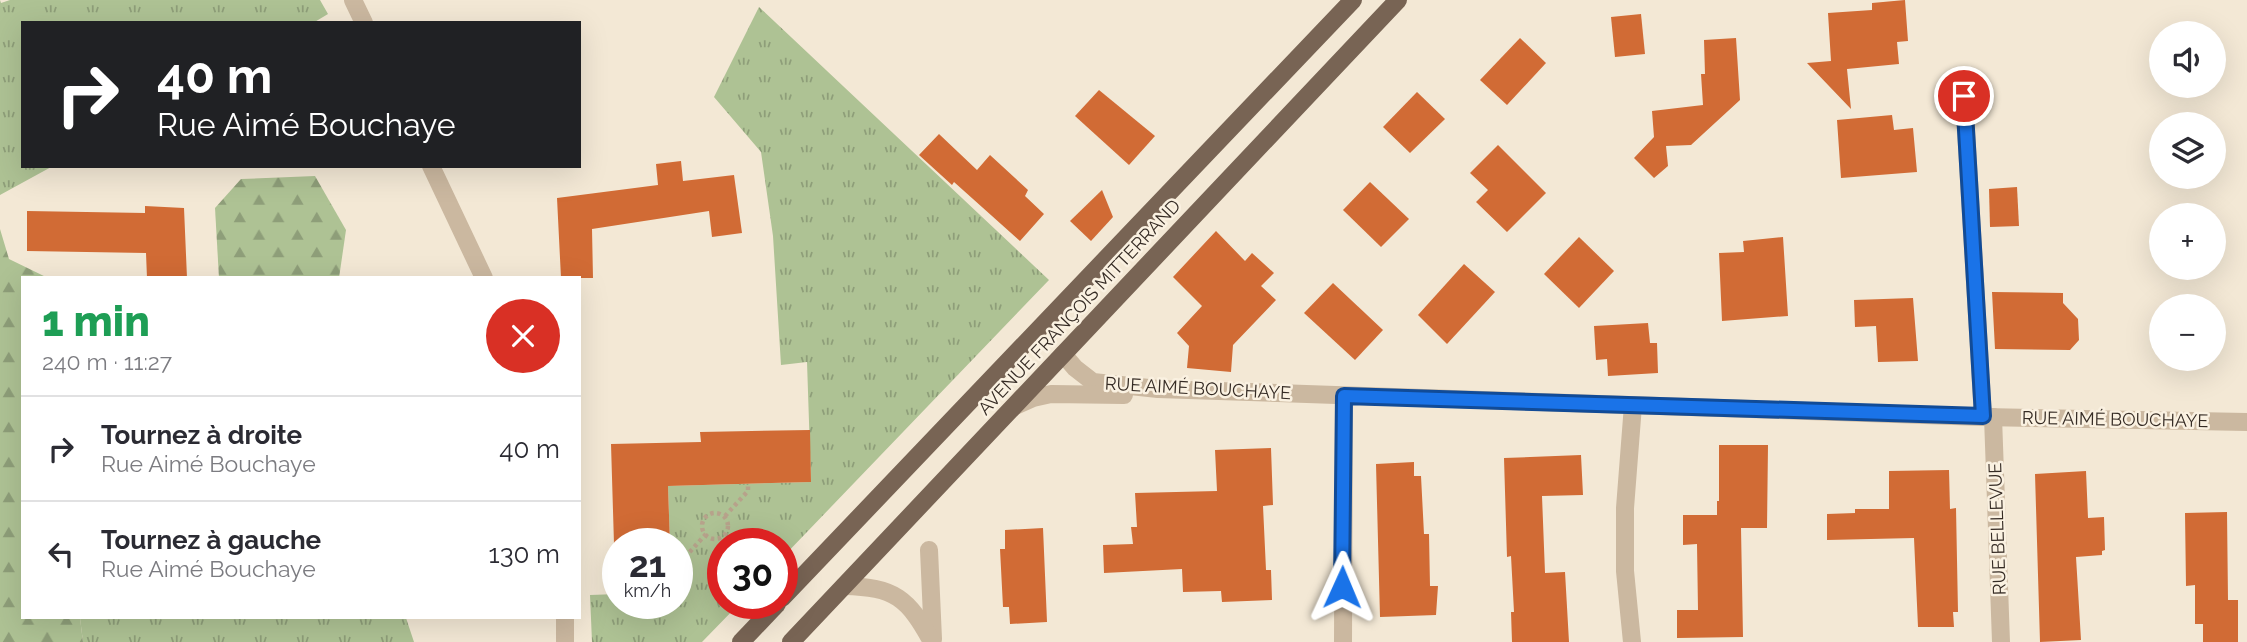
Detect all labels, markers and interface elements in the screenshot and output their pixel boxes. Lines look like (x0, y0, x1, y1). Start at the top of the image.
map controls (2149, 21, 2226, 371)
button: sound (2149, 21, 2226, 98)
text: 40 m (157, 47, 272, 104)
icon: right (42, 49, 133, 140)
pin (1934, 66, 1994, 126)
icon: arrive (1945, 77, 1983, 115)
text: Rue Aimé Bouchaye (157, 106, 456, 143)
button: layers (2149, 112, 2226, 189)
street label: AVENUE FRANÇOIS MITTERRAND (973, 195, 1185, 419)
button: + (2149, 203, 2226, 280)
button: − (2149, 294, 2226, 371)
text: 1 min (42, 297, 150, 346)
button: close (486, 299, 560, 373)
text: 240 m · 11:27 (42, 348, 172, 375)
street label: RUE AIMÉ BOUCHAYE (1104, 372, 1292, 403)
street label: RUE AIMÉ BOUCHAYE (2022, 406, 2208, 431)
text: Tournez à droite (101, 420, 302, 450)
icon: right (42, 430, 80, 468)
text: 40 m (499, 434, 560, 464)
text: Rue Aimé Bouchaye (101, 450, 316, 477)
street label: RUE BELLEVUE (1984, 462, 2010, 596)
text: Tournez à gauche (101, 525, 321, 555)
speed limit sign: 30 (707, 528, 798, 619)
icon: left (42, 535, 80, 573)
text: 130 m (489, 539, 560, 569)
text: 21 (629, 544, 666, 585)
position arrow (1305, 550, 1379, 624)
text: Rue Aimé Bouchaye (101, 555, 316, 582)
text: km/h (624, 580, 671, 601)

